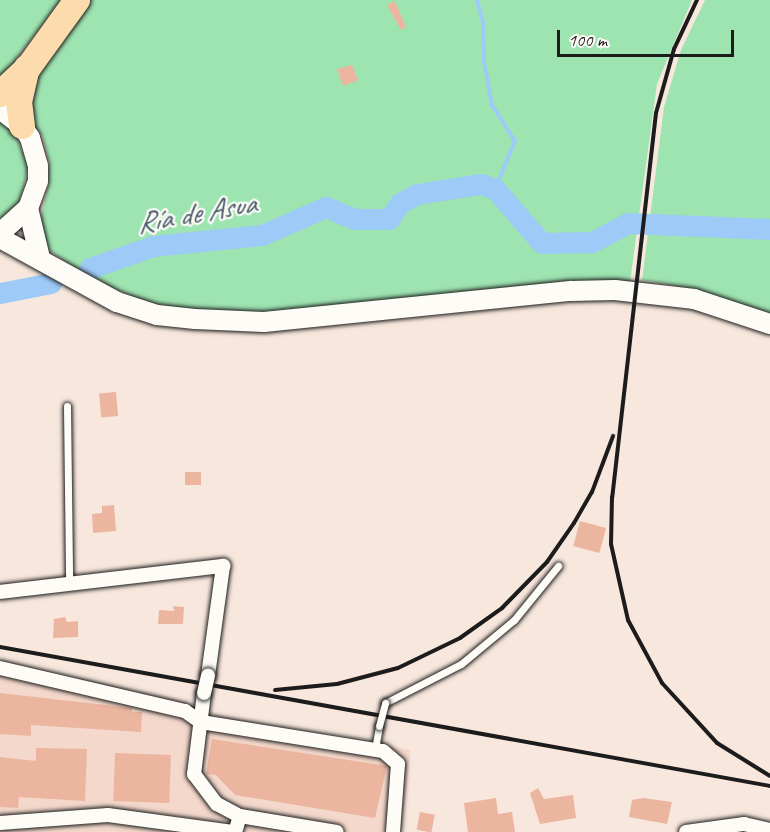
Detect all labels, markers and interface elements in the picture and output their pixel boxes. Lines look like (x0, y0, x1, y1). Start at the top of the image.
scale bar (560, 18, 737, 56)
text: 100 m (568, 29, 607, 51)
water label: Ría de Asua (134, 185, 258, 241)

